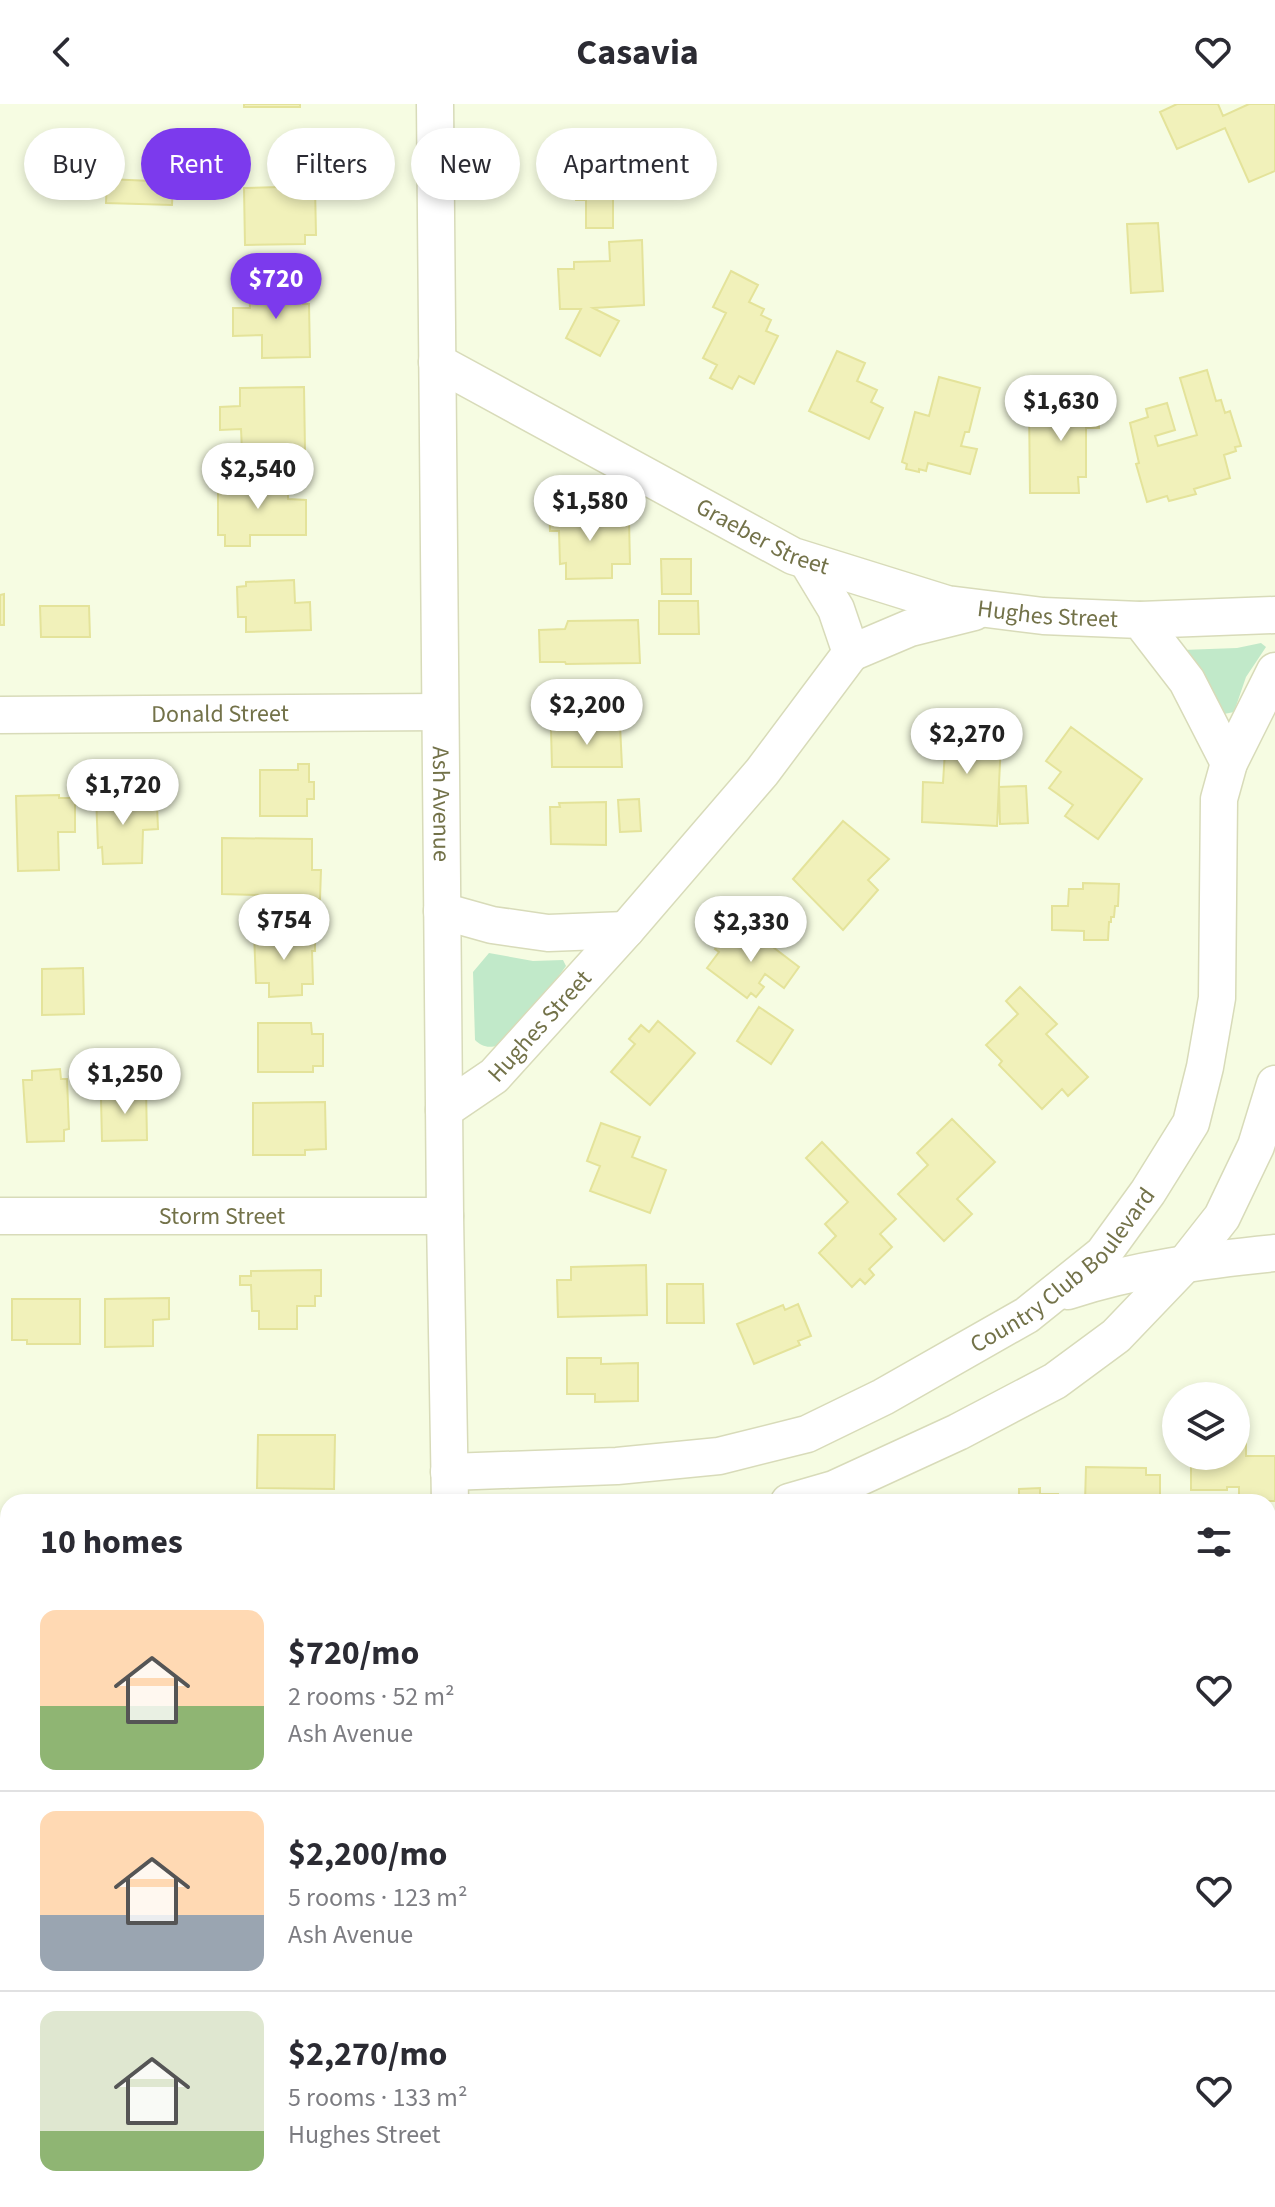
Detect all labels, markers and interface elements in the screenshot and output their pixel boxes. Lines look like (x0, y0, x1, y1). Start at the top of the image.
text: Casavia (576, 27, 699, 78)
icon: back (40, 30, 84, 74)
icon: heart (1191, 30, 1235, 74)
chip: Buy (24, 128, 125, 200)
chip: Rent (141, 128, 251, 200)
chip: Filters (267, 128, 395, 200)
chip: New (411, 128, 520, 200)
chip: Apartment (536, 128, 717, 200)
pin: $720 (229, 253, 323, 321)
text: $720 (249, 260, 303, 297)
pin: $1,630 (996, 375, 1126, 443)
text: $1,630 (1023, 382, 1099, 419)
pin: $2,540 (193, 443, 323, 511)
text: $2,540 (220, 450, 296, 487)
pin: $1,580 (525, 475, 655, 543)
text: $1,580 (552, 482, 628, 519)
street label: Graeber Street (690, 489, 834, 584)
street label: Hughes Street (975, 590, 1119, 637)
pin: $2,200 (522, 679, 652, 747)
text: $2,200 (549, 686, 625, 723)
street label: Donald Street (151, 696, 289, 731)
pin: $2,270 (902, 708, 1032, 776)
text: $2,270 (929, 715, 1005, 752)
street label: Ash Avenue (423, 746, 459, 862)
pin: $1,720 (58, 759, 188, 827)
text: $1,720 (85, 766, 161, 803)
pin: $754 (237, 894, 331, 962)
pin: $2,330 (686, 896, 816, 964)
text: $754 (257, 901, 311, 938)
text: $2,330 (713, 903, 789, 940)
street label: Hughes Street (479, 962, 600, 1090)
pin: $1,250 (60, 1048, 190, 1116)
text: $1,250 (87, 1055, 163, 1092)
street label: Country Club Boulevard (963, 1180, 1163, 1362)
street label: Storm Street (159, 1199, 285, 1234)
map controls (1162, 1382, 1250, 1470)
button: layers (1162, 1382, 1250, 1470)
text: 10 homes (40, 1518, 183, 1567)
icon: filters (1192, 1520, 1236, 1564)
text: $720/mo (288, 1629, 419, 1678)
icon: home (104, 1642, 200, 1738)
icon: heart (1192, 1668, 1236, 1712)
text: 2 rooms · 52 m² (288, 1678, 455, 1715)
text: Ash Avenue (288, 1715, 413, 1752)
text: $2,200/mo (288, 1830, 448, 1879)
icon: home (104, 1843, 200, 1939)
icon: heart (1192, 1869, 1236, 1913)
text: 5 rooms · 123 m² (288, 1879, 467, 1916)
text: Ash Avenue (288, 1916, 413, 1953)
text: $2,270/mo (288, 2030, 448, 2079)
icon: home (104, 2043, 200, 2139)
icon: heart (1192, 2069, 1236, 2113)
text: 5 rooms · 133 m² (288, 2079, 467, 2116)
text: Hughes Street (288, 2116, 440, 2153)

